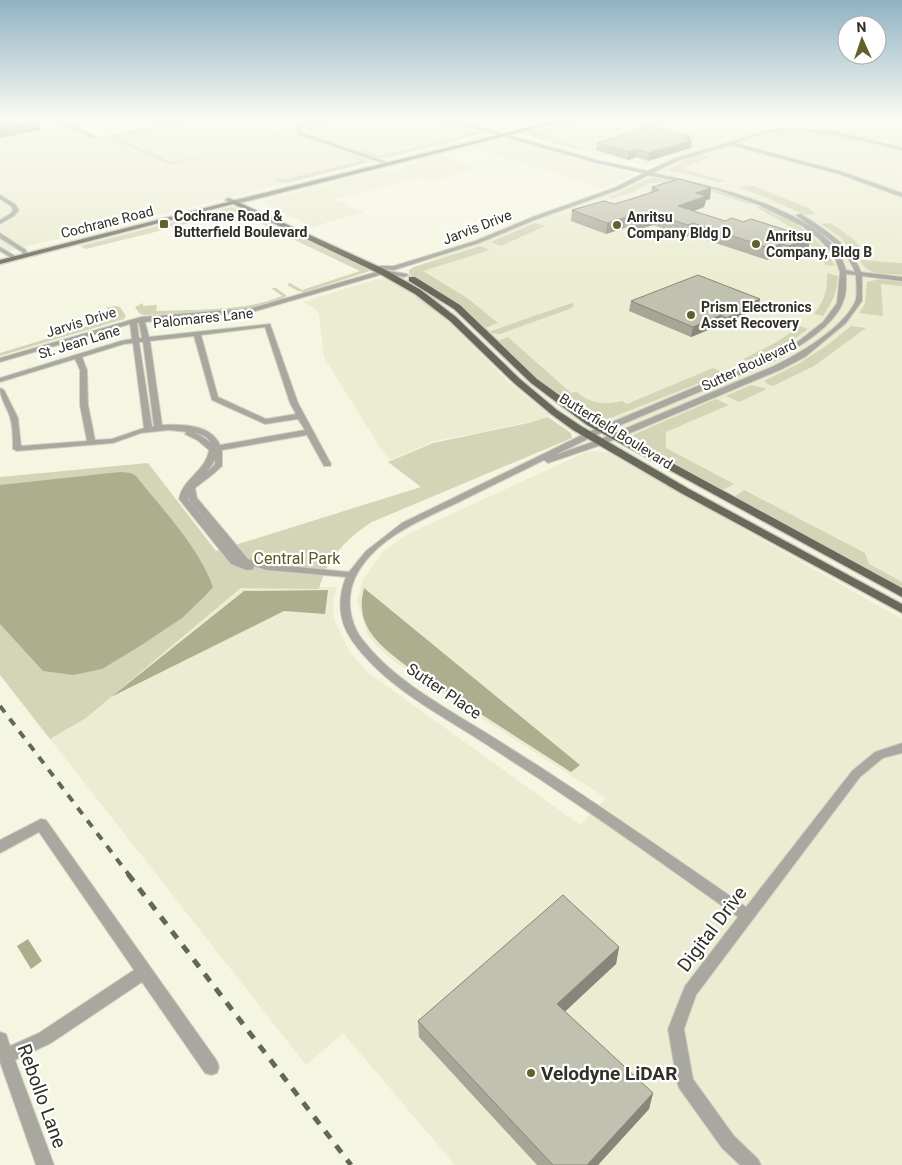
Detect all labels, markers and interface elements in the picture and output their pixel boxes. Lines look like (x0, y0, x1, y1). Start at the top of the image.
north arrow (837, 15, 887, 65)
text: N (856, 19, 867, 35)
street label: Cochrane Road (59, 203, 155, 241)
street label: Jarvis Drive (440, 207, 514, 247)
place label: Cochrane Road & Butterfield Boulevard (174, 208, 307, 240)
place label: Anritsu Company Bldg D (627, 209, 731, 241)
marker: Cochrane Road & Butterfield Boulevard (158, 218, 170, 230)
marker: Anritsu Company Bldg D (611, 219, 623, 231)
place label: Anritsu Company, Bldg B (766, 228, 872, 260)
marker: Anritsu Company, Bldg B (750, 238, 762, 250)
place label: Prism Electronics Asset Recovery (701, 299, 812, 331)
street label: Jarvis Drive (44, 304, 118, 340)
street label: Palomares Lane (152, 305, 254, 331)
marker: Prism Electronics Asset Recovery (685, 309, 697, 321)
street label: St. Jean Lane (36, 322, 122, 362)
street label: Sutter Boulevard (699, 336, 799, 394)
street label: Butterfield Boulevard (557, 390, 675, 472)
park label: Central Park (254, 549, 341, 568)
street label: Sutter Place (403, 659, 485, 723)
street label: Digital Drive (672, 882, 752, 976)
street label: Rebollo Lane (13, 1041, 71, 1151)
place label: Velodyne LiDAR (541, 1062, 677, 1085)
marker: Velodyne LiDAR (525, 1067, 537, 1079)

